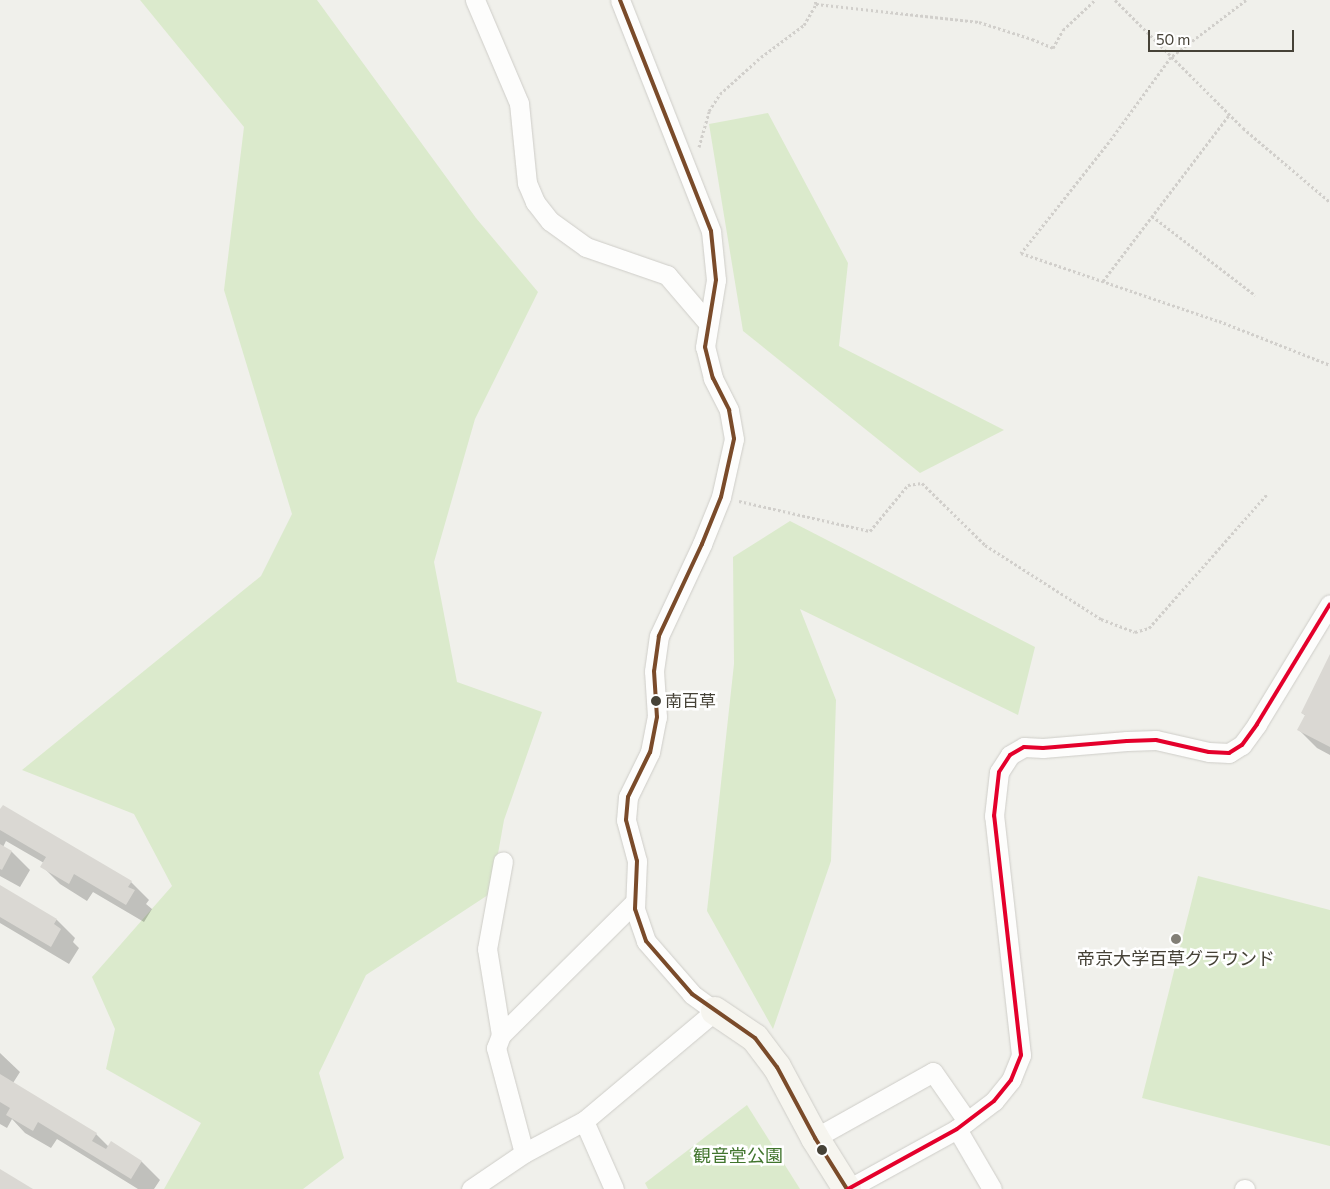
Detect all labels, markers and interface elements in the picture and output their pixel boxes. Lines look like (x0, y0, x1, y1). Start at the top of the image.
scale bar (1150, 20, 1296, 52)
text: 50 m (1156, 30, 1190, 48)
place label: 南百草 (665, 691, 716, 711)
marker: 南百草 (651, 696, 661, 706)
marker: 帝京大学百草グラウンド (1170, 933, 1182, 945)
place label: 帝京大学百草グラウンド (1077, 947, 1275, 969)
park label: 観音堂公園 (693, 1144, 783, 1166)
unlabelled marker (817, 1145, 827, 1155)

